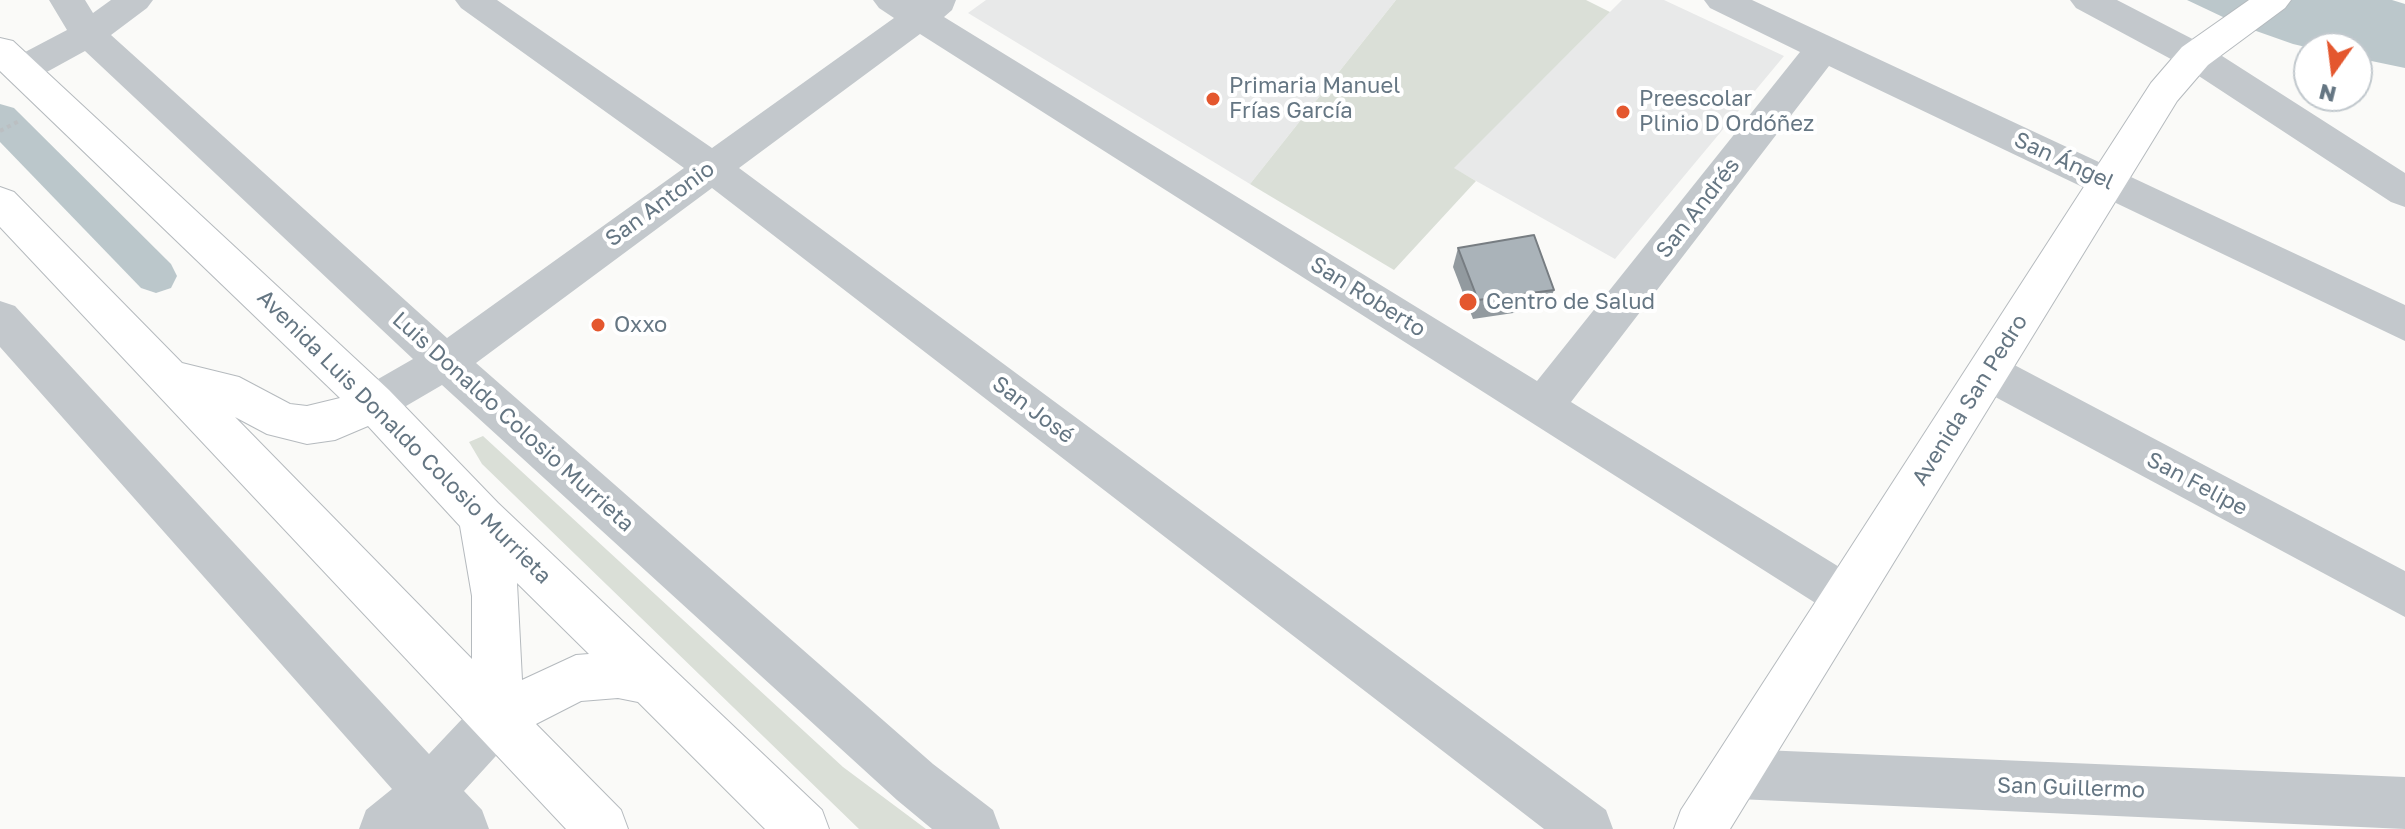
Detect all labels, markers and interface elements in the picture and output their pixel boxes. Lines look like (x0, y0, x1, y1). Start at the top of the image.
north arrow (2293, 32, 2373, 112)
place label: Primaria Manuel Frías García (1229, 73, 1400, 124)
text: N (2316, 79, 2339, 109)
place label: Preescolar Plinio D Ordóñez (1639, 86, 1814, 138)
marker: Primaria Manuel Frías García (1204, 90, 1222, 108)
marker: Preescolar Plinio D Ordóñez (1614, 103, 1632, 121)
street label: San Ángel (2010, 126, 2118, 196)
street label: San Andrés (1651, 153, 1745, 263)
street label: San Antonio (600, 156, 720, 252)
street label: San Roberto (1306, 251, 1430, 343)
street label: Avenida Luis Donaldo Colosio Murrieta (252, 285, 556, 589)
place label: Centro de Salud (1486, 289, 1655, 315)
marker: Centro de Salud (1457, 291, 1479, 313)
street label: Luis Donaldo Colosio Murrieta (387, 307, 639, 537)
street label: Avenida San Pedro (1907, 310, 2033, 490)
place label: Oxxo (614, 312, 667, 338)
marker: Oxxo (589, 316, 607, 334)
street label: San José (987, 371, 1079, 449)
street label: San Felipe (2142, 446, 2252, 522)
street label: San Guillermo (1997, 772, 2145, 804)

